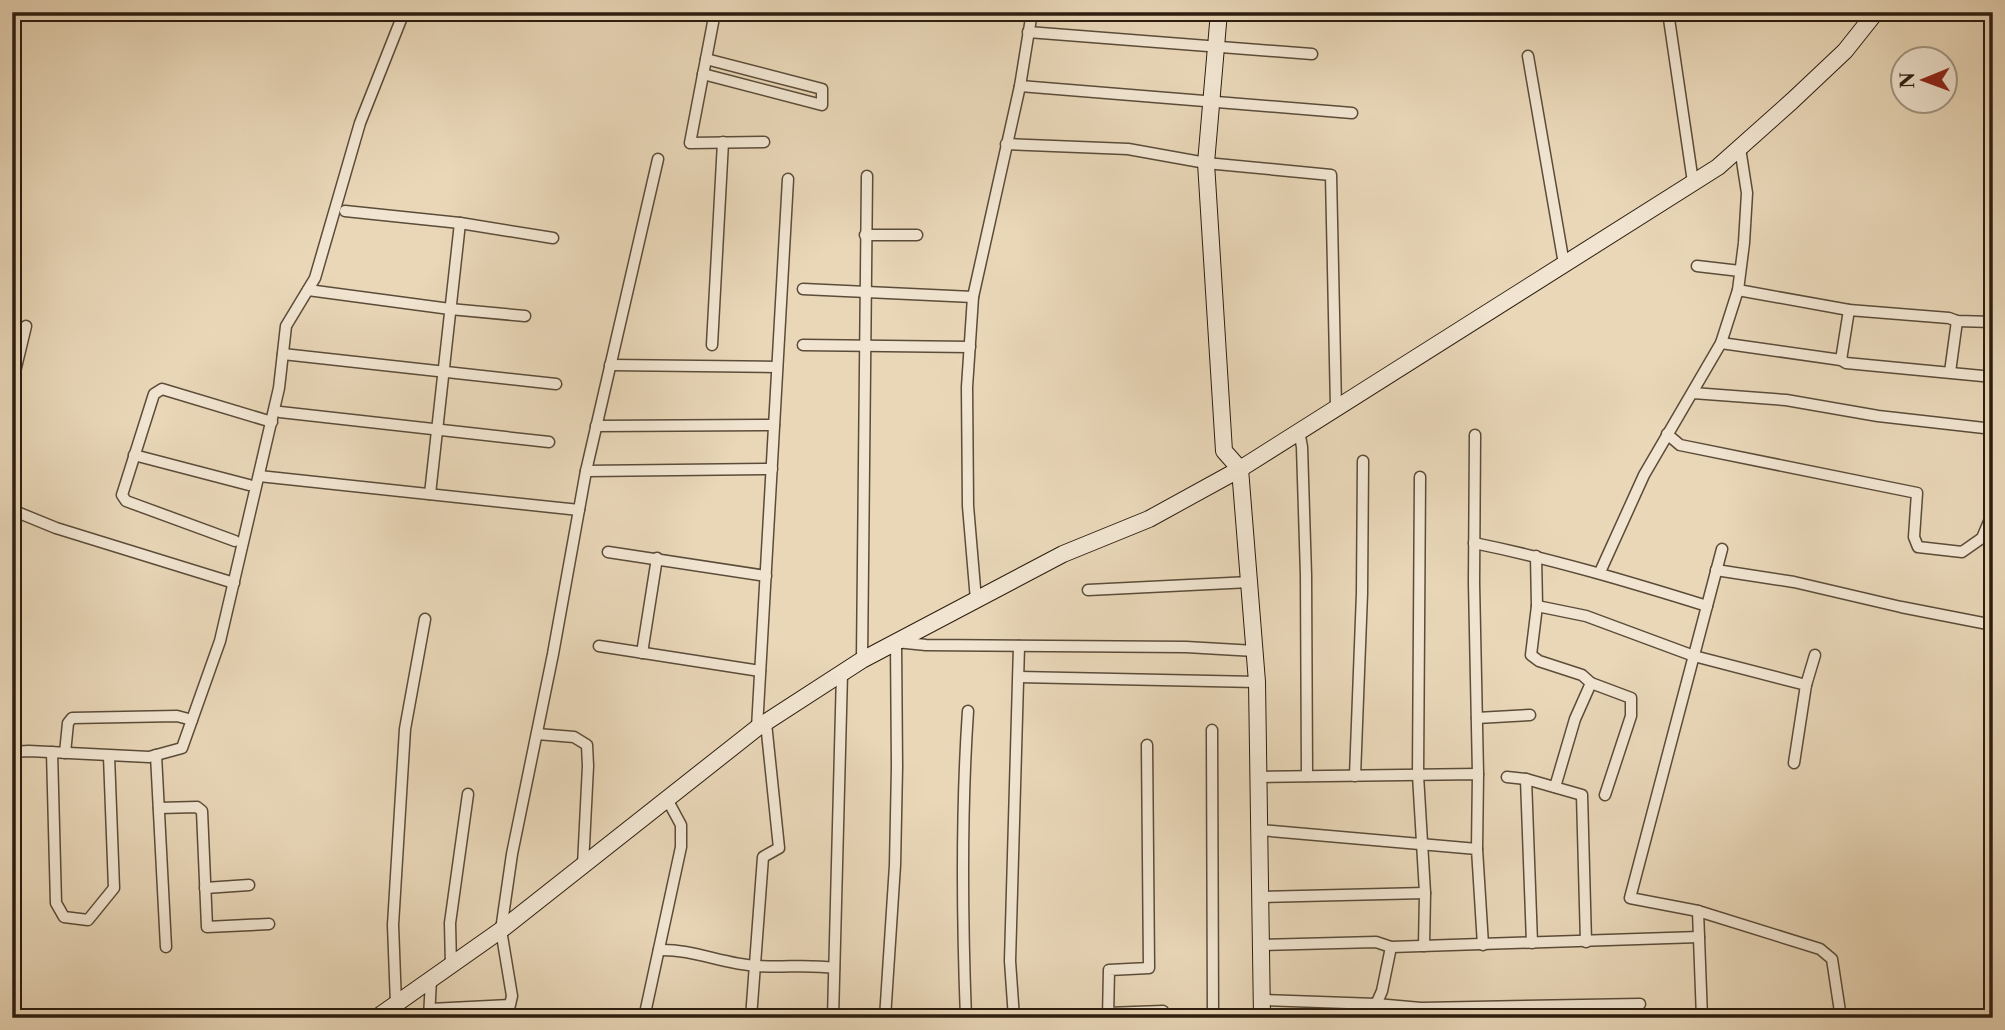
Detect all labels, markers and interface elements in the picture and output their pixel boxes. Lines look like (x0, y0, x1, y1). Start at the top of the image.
north arrow (1890, 46, 1960, 116)
text: N (1896, 72, 1919, 89)

